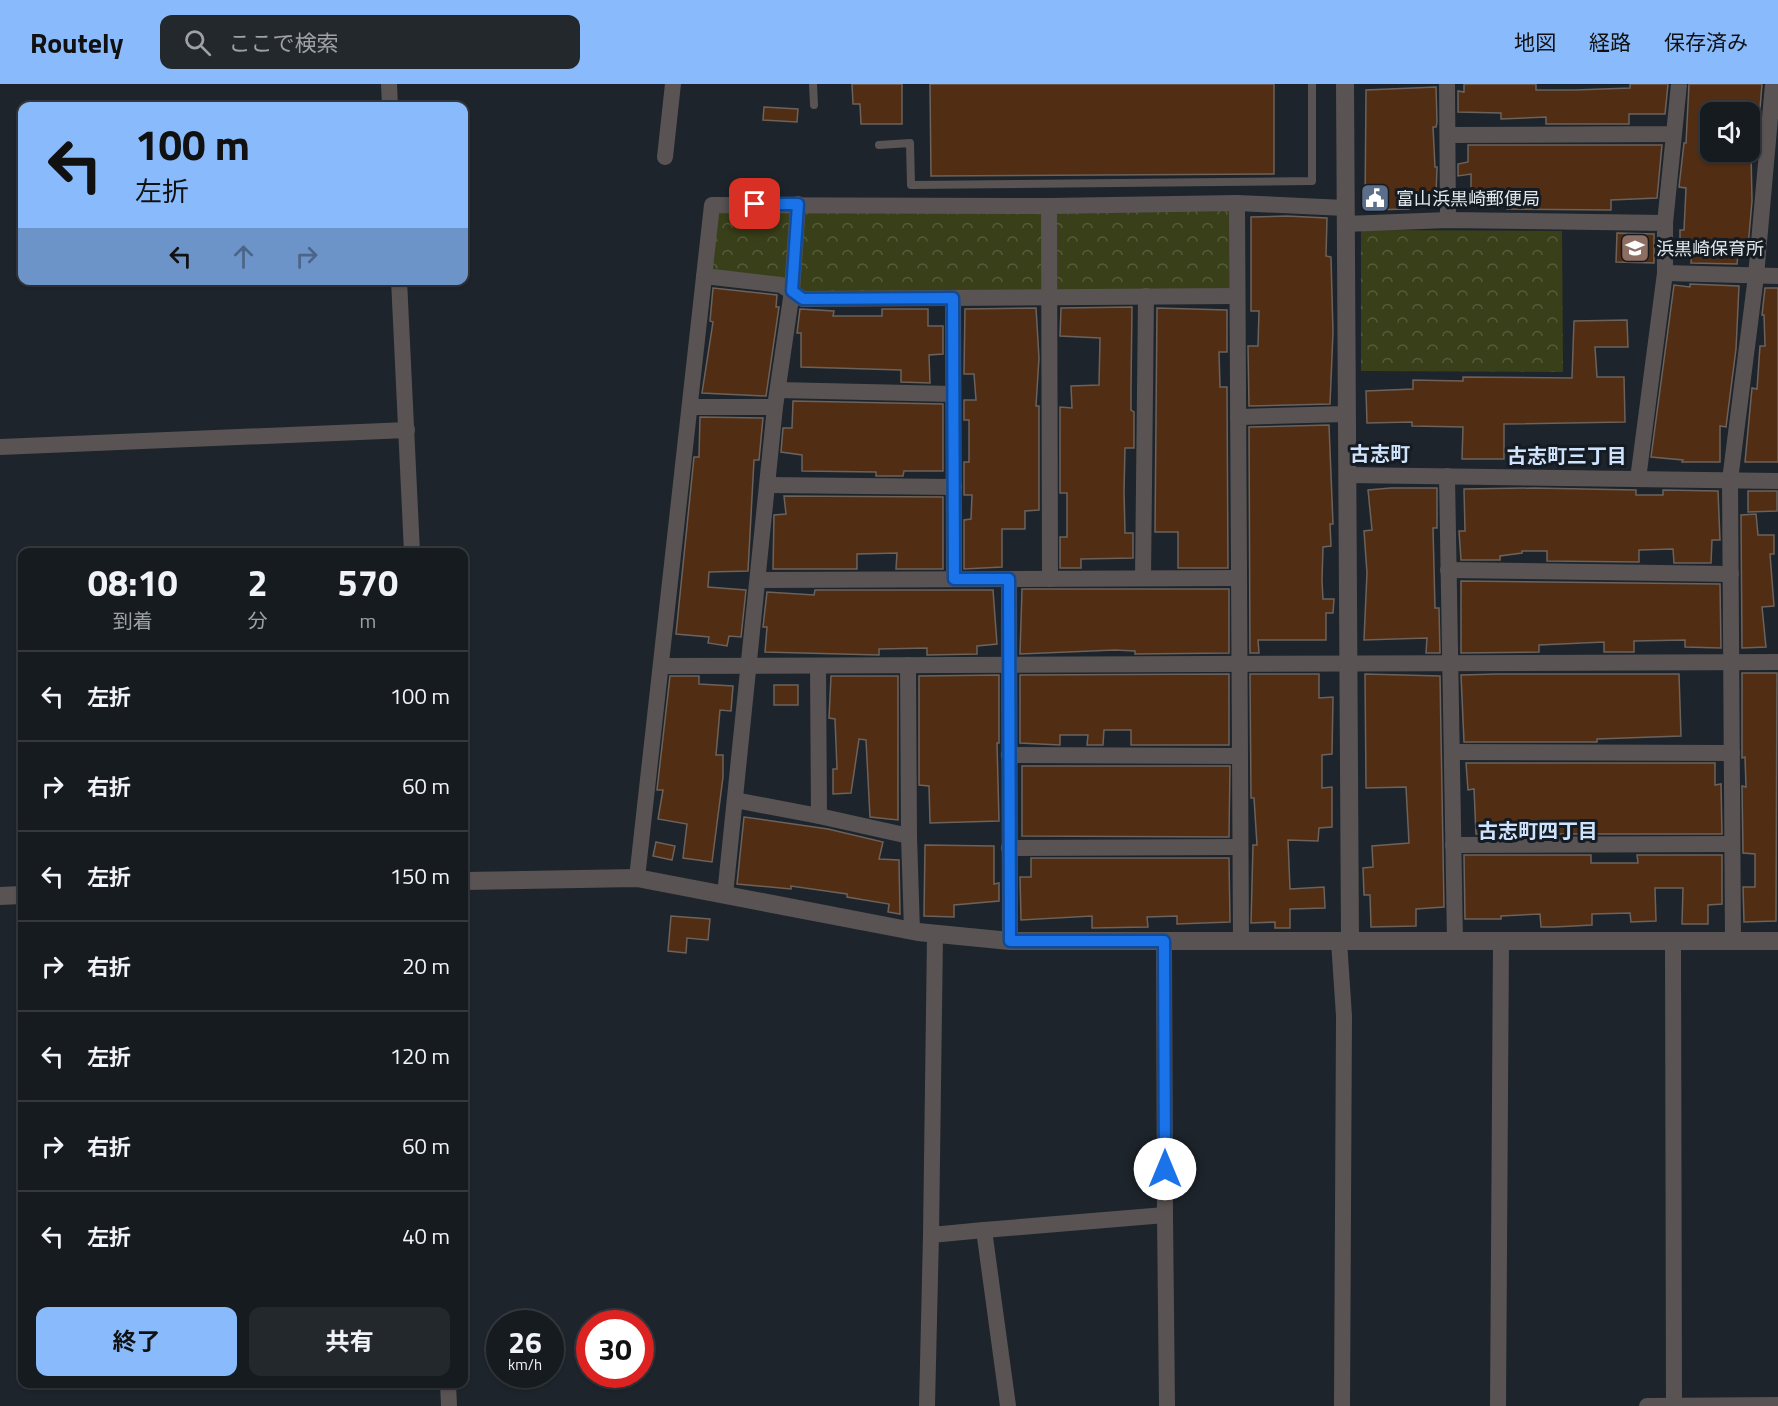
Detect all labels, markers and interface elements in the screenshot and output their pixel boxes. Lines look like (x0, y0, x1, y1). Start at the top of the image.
search box (160, 15, 580, 69)
text: Routely (30, 21, 124, 64)
icon: search (181, 26, 214, 59)
text: ここで検索 (229, 26, 339, 60)
text: 地図 (1514, 26, 1556, 58)
text: 経路 (1589, 26, 1631, 58)
text: 保存済み (1664, 26, 1748, 58)
map controls (1700, 102, 1760, 162)
button: sound (1700, 102, 1760, 162)
text: 100 m (135, 112, 250, 176)
icon: left (36, 126, 114, 204)
text: 左折 (135, 170, 189, 211)
pin (729, 178, 780, 229)
public building icon: 富山浜黒崎郵便局 (1359, 182, 1391, 214)
place label: 富山浜黒崎郵便局 (1396, 185, 1540, 212)
icon: arrive (738, 187, 771, 220)
school or university icon: 浜黒崎保育所 (1619, 232, 1651, 264)
place label: 浜黒崎保育所 (1656, 235, 1764, 262)
icon: left (164, 240, 197, 273)
icon: ahead (227, 240, 260, 273)
icon: right (290, 240, 323, 273)
district label: 古志町 (1350, 438, 1410, 469)
district label: 古志町三丁目 (1507, 440, 1627, 471)
text: 08:10 (88, 555, 178, 610)
text: 2 (248, 555, 268, 610)
text: 570 (338, 555, 398, 610)
text: 到着 (113, 605, 153, 636)
text: 分 (248, 605, 268, 636)
text: m (359, 605, 376, 636)
text: 100 m (390, 679, 450, 713)
icon: left (36, 680, 69, 713)
text: 左折 (87, 680, 131, 714)
text: 60 m (402, 769, 450, 803)
icon: right (36, 770, 69, 803)
text: 右折 (87, 770, 131, 804)
district label: 古志町四丁目 (1478, 815, 1598, 846)
text: 150 m (390, 859, 450, 893)
icon: left (36, 860, 69, 893)
text: 左折 (87, 860, 131, 894)
text: 20 m (402, 949, 450, 983)
icon: right (36, 950, 69, 983)
text: 右折 (87, 950, 131, 984)
text: 120 m (390, 1039, 450, 1073)
icon: left (36, 1040, 69, 1073)
text: 左折 (87, 1040, 131, 1074)
text: 60 m (402, 1129, 450, 1163)
icon: right (36, 1130, 69, 1163)
text: 右折 (87, 1130, 131, 1164)
position arrow (1133, 1137, 1197, 1201)
text: 40 m (402, 1219, 450, 1253)
icon: left (36, 1220, 69, 1253)
text: 左折 (87, 1220, 131, 1254)
button: 終了 (36, 1307, 237, 1376)
button: 共有 (249, 1307, 450, 1376)
speed limit sign: 30 (576, 1310, 654, 1388)
text: 26 (508, 1319, 542, 1365)
text: km/h (508, 1353, 542, 1376)

